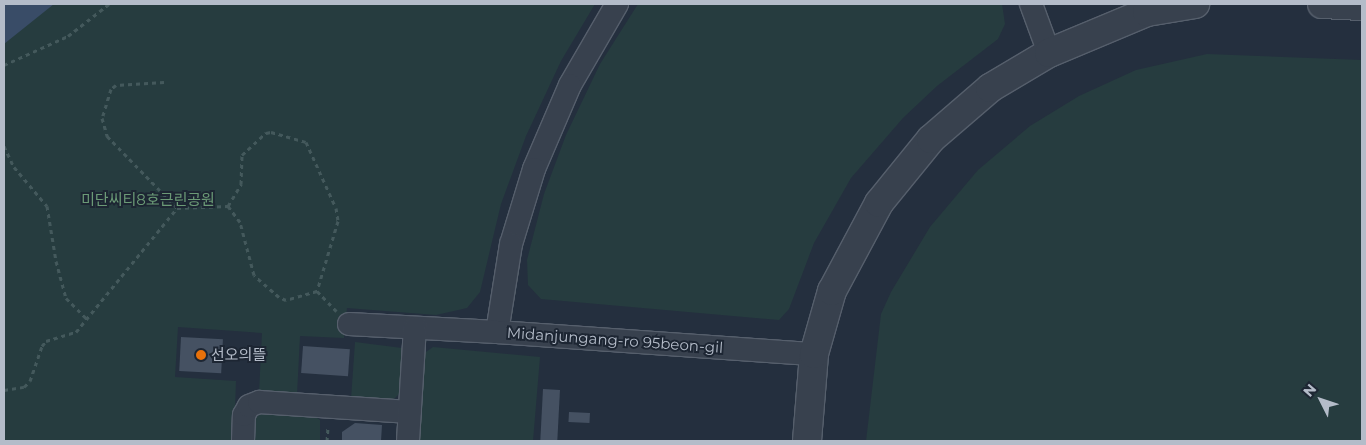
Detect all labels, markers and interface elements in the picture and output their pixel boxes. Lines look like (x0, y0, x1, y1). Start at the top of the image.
park label: 미단씨티8호근린공원 (81, 191, 215, 209)
street label: Midanjungang-ro 95beon-gil (506, 323, 724, 357)
place label: 선오의뜰 (211, 346, 266, 364)
marker: 선오의뜰 (195, 349, 207, 361)
north arrow (1296, 375, 1346, 425)
text: N (1299, 380, 1320, 400)

